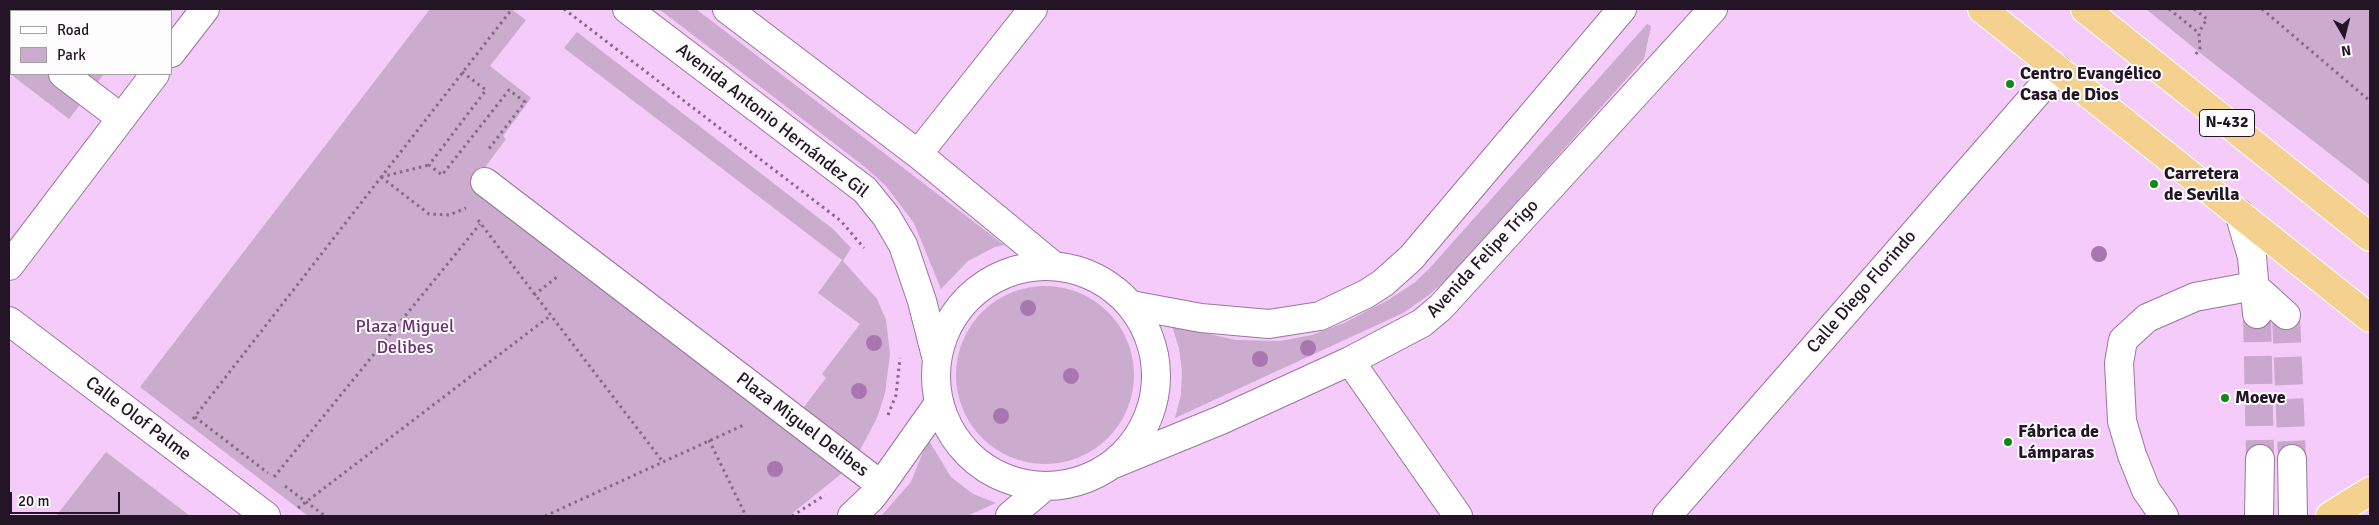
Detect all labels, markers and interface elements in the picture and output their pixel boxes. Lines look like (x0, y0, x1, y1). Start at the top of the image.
legend (10, 10, 172, 75)
north arrow (2319, 10, 2369, 60)
text: Road (57, 21, 89, 39)
street label: Avenida Antonio Hernández Gil (672, 39, 872, 203)
text: N (2340, 41, 2352, 59)
text: Park (57, 46, 86, 64)
place label: Centro Evangélico Casa de Dios (2020, 63, 2161, 106)
marker: Centro Evangélico Casa de Dios (2004, 78, 2016, 90)
road number: N-432 (2200, 110, 2254, 136)
place label: Carretera de Sevilla (2164, 163, 2239, 205)
marker: Carretera de Sevilla (2148, 178, 2160, 190)
street label: Avenida Felipe Trigo (1423, 195, 1543, 323)
street label: Calle Diego Florindo (1803, 226, 1921, 358)
park label: Plaza Miguel Delibes (356, 316, 454, 358)
street label: Plaza Miguel Delibes (732, 368, 872, 482)
street label: Calle Olof Palme (81, 372, 195, 466)
place label: Moeve (2235, 387, 2286, 409)
marker: Moeve (2219, 392, 2231, 404)
place label: Fábrica de Lámparas (2018, 421, 2099, 464)
marker: Fábrica de Lámparas (2002, 436, 2014, 448)
scale bar (12, 482, 122, 514)
text: 20 m (18, 492, 49, 510)

